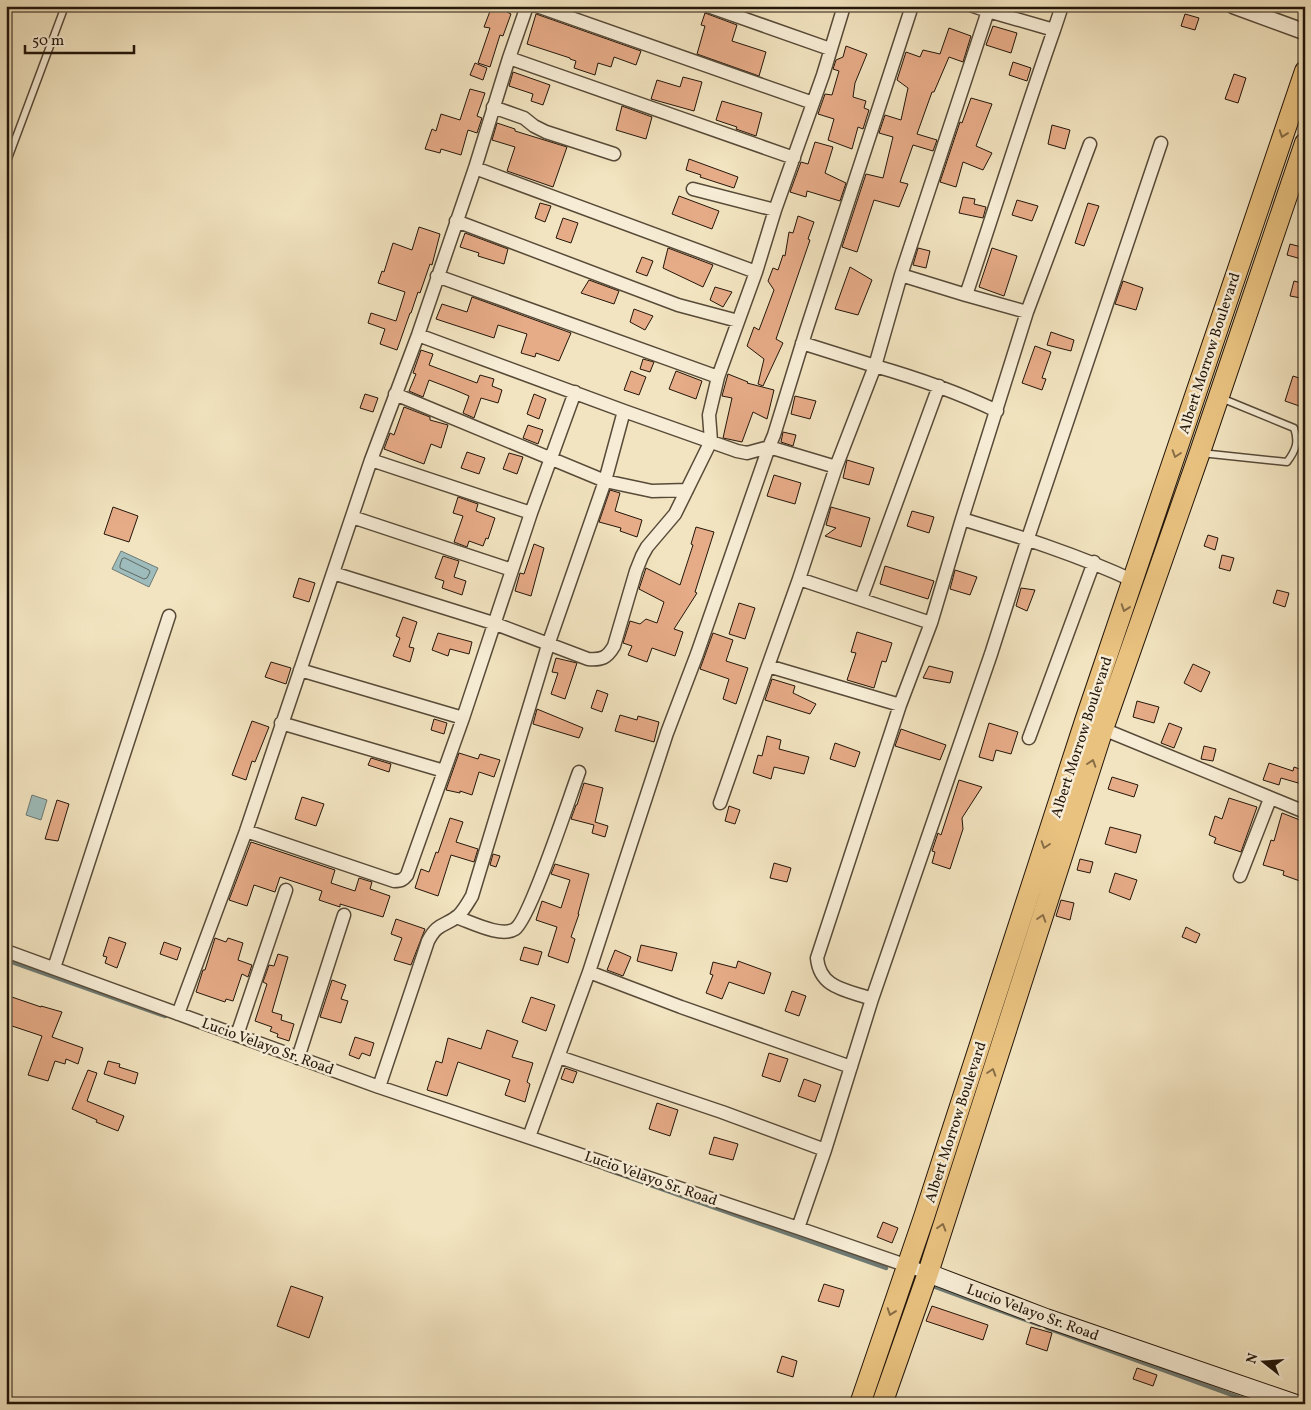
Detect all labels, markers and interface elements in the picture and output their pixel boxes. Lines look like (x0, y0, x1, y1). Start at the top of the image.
scale bar (25, 22, 134, 54)
text: 50 m (32, 31, 64, 52)
one-way arrow (1279, 129, 1289, 138)
street label: Albert Morrow Boulevard (1174, 270, 1246, 437)
one-way arrow (1171, 449, 1181, 457)
one-way arrow (1120, 603, 1130, 612)
street label: Albert Morrow Boulevard (1046, 654, 1118, 821)
one-way arrow (1086, 759, 1096, 768)
one-way arrow (1041, 840, 1051, 849)
one-way arrow (1036, 914, 1046, 922)
street label: Lucio Velayo Sr. Road (198, 1014, 337, 1081)
street label: Albert Morrow Boulevard (920, 1039, 992, 1206)
one-way arrow (986, 1069, 996, 1077)
street label: Lucio Velayo Sr. Road (581, 1147, 720, 1212)
one-way arrow (937, 1223, 947, 1232)
street label: Lucio Velayo Sr. Road (963, 1280, 1102, 1347)
one-way arrow (887, 1308, 897, 1316)
north arrow (1238, 1338, 1288, 1388)
text: N (1242, 1351, 1264, 1366)

